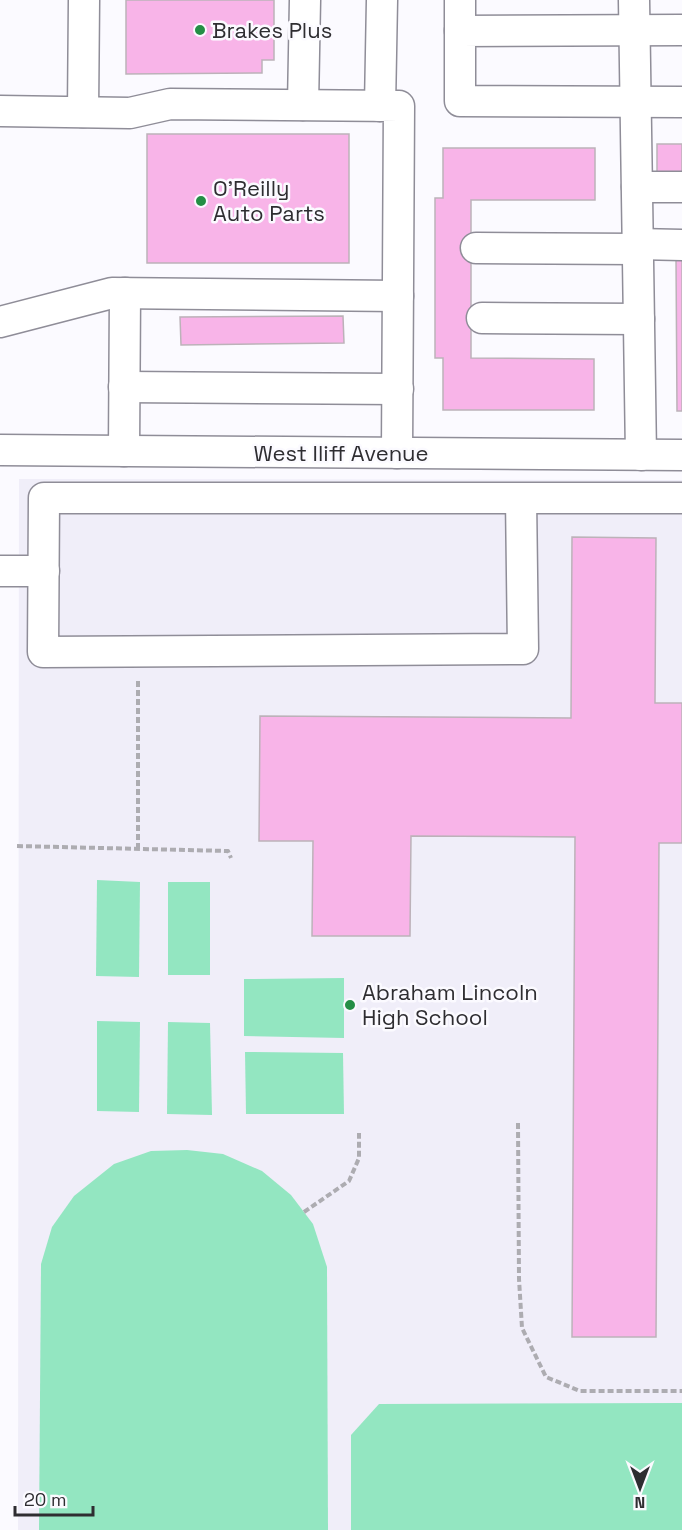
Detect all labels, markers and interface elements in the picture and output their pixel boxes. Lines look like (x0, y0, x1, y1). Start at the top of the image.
place label: Brakes Plus (212, 16, 332, 44)
marker: Brakes Plus (193, 23, 207, 37)
place label: O'Reilly Auto Parts (213, 174, 325, 227)
marker: O'Reilly Auto Parts (194, 194, 208, 208)
street label: West Iliff Avenue (253, 439, 429, 467)
place label: Abraham Lincoln High School (362, 978, 538, 1031)
marker: Abraham Lincoln High School (343, 998, 357, 1012)
north arrow (610, 1458, 670, 1518)
scale bar (15, 1479, 93, 1517)
text: 20 m (24, 1488, 67, 1511)
text: N (635, 1492, 645, 1513)

